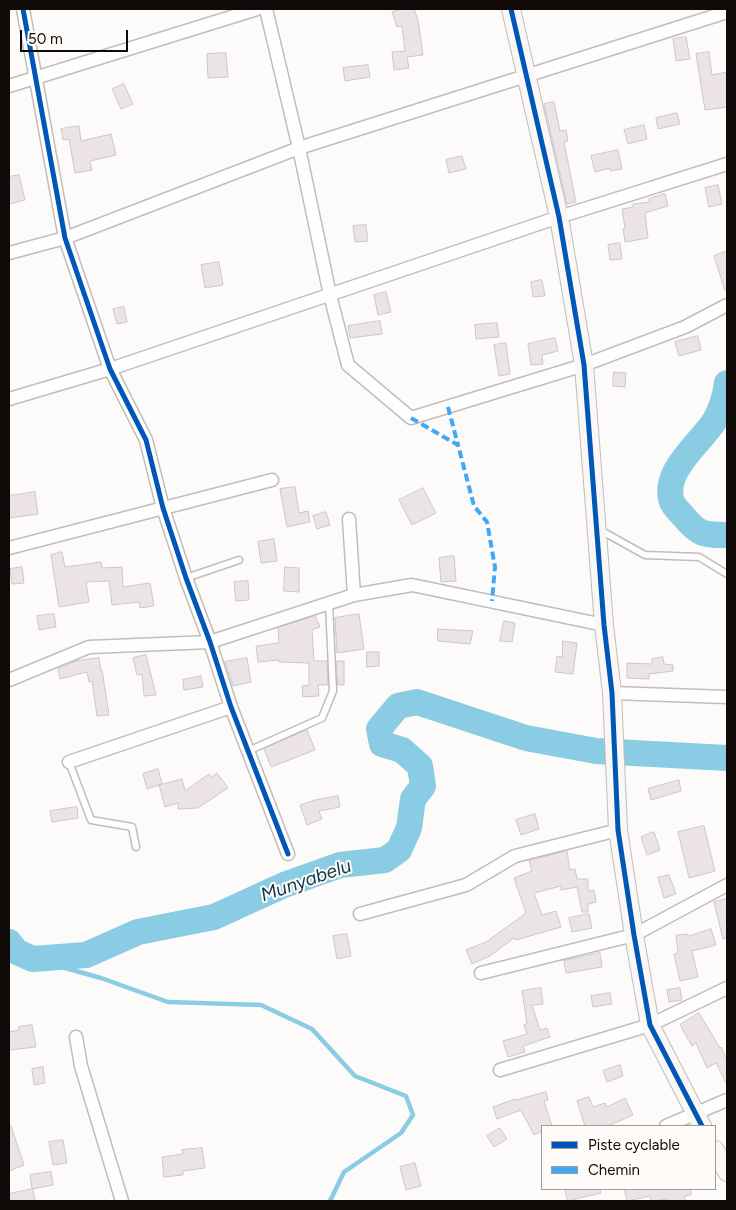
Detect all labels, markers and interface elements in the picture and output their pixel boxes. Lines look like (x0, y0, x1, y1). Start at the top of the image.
scale bar (22, 20, 130, 52)
text: 50 m (28, 30, 63, 48)
water label: Munyabelu (258, 855, 354, 907)
legend (541, 1125, 716, 1190)
text: Piste cyclable (588, 1136, 680, 1154)
text: Chemin (588, 1161, 640, 1179)

